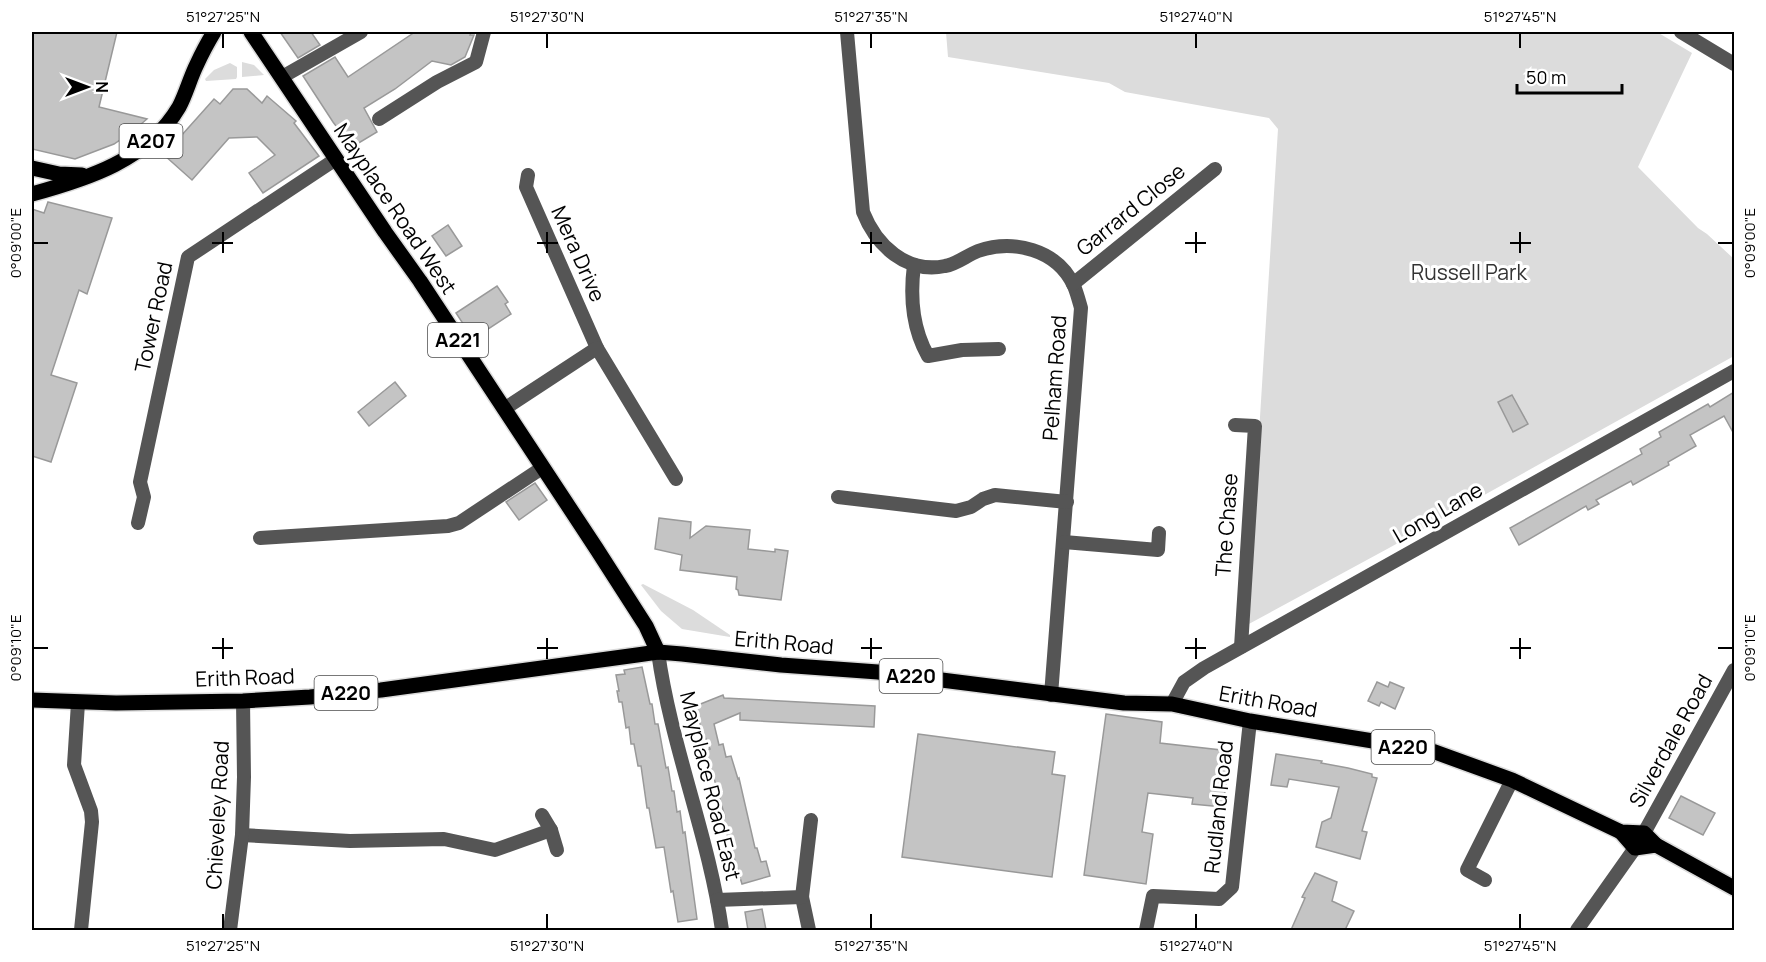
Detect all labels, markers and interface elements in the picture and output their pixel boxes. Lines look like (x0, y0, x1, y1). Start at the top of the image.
text: 51°27'25"N (186, 6, 260, 27)
text: 51°27'30"N (510, 6, 584, 27)
text: 51°27'35"N (834, 6, 908, 27)
text: 51°27'40"N (1160, 6, 1232, 27)
text: 51°27'45"N (1484, 6, 1556, 27)
north arrow (57, 57, 117, 117)
scale bar (1517, 57, 1622, 95)
text: 50 m (1526, 65, 1566, 89)
text: N (91, 81, 113, 93)
street label: Mayplace Road West (328, 117, 464, 299)
road number: A207 (120, 124, 182, 158)
street label: Garrard Close (1070, 157, 1191, 262)
street label: Mera Drive (545, 201, 612, 306)
text: 0°09'00"E (5, 208, 26, 278)
text: 0°09'00"E (1739, 208, 1760, 278)
park label: Russell Park (1411, 258, 1528, 286)
street label: Tower Road (128, 259, 178, 375)
street label: Pelham Road (1036, 314, 1072, 442)
road number: A221 (428, 323, 488, 357)
street label: The Chase (1208, 472, 1244, 578)
street label: Long Lane (1387, 475, 1488, 549)
text: 0°09'10"E (5, 615, 26, 682)
text: 0°09'10"E (1739, 615, 1760, 682)
street label: Erith Road (733, 624, 835, 660)
road number: A220 (880, 659, 942, 693)
street label: Erith Road (195, 661, 295, 693)
street label: Silverdale Road (1622, 669, 1718, 812)
road number: A220 (314, 676, 378, 710)
street label: Erith Road (1217, 679, 1320, 723)
street label: Mayplace Road East (674, 688, 748, 883)
road number: A220 (1372, 730, 1434, 764)
street label: Rudland Road (1197, 739, 1239, 875)
street label: Chieveley Road (199, 740, 235, 890)
text: 51°27'25"N (186, 935, 260, 956)
text: 51°27'30"N (510, 935, 584, 956)
text: 51°27'35"N (834, 935, 908, 956)
text: 51°27'40"N (1160, 935, 1232, 956)
text: 51°27'45"N (1484, 935, 1556, 956)

